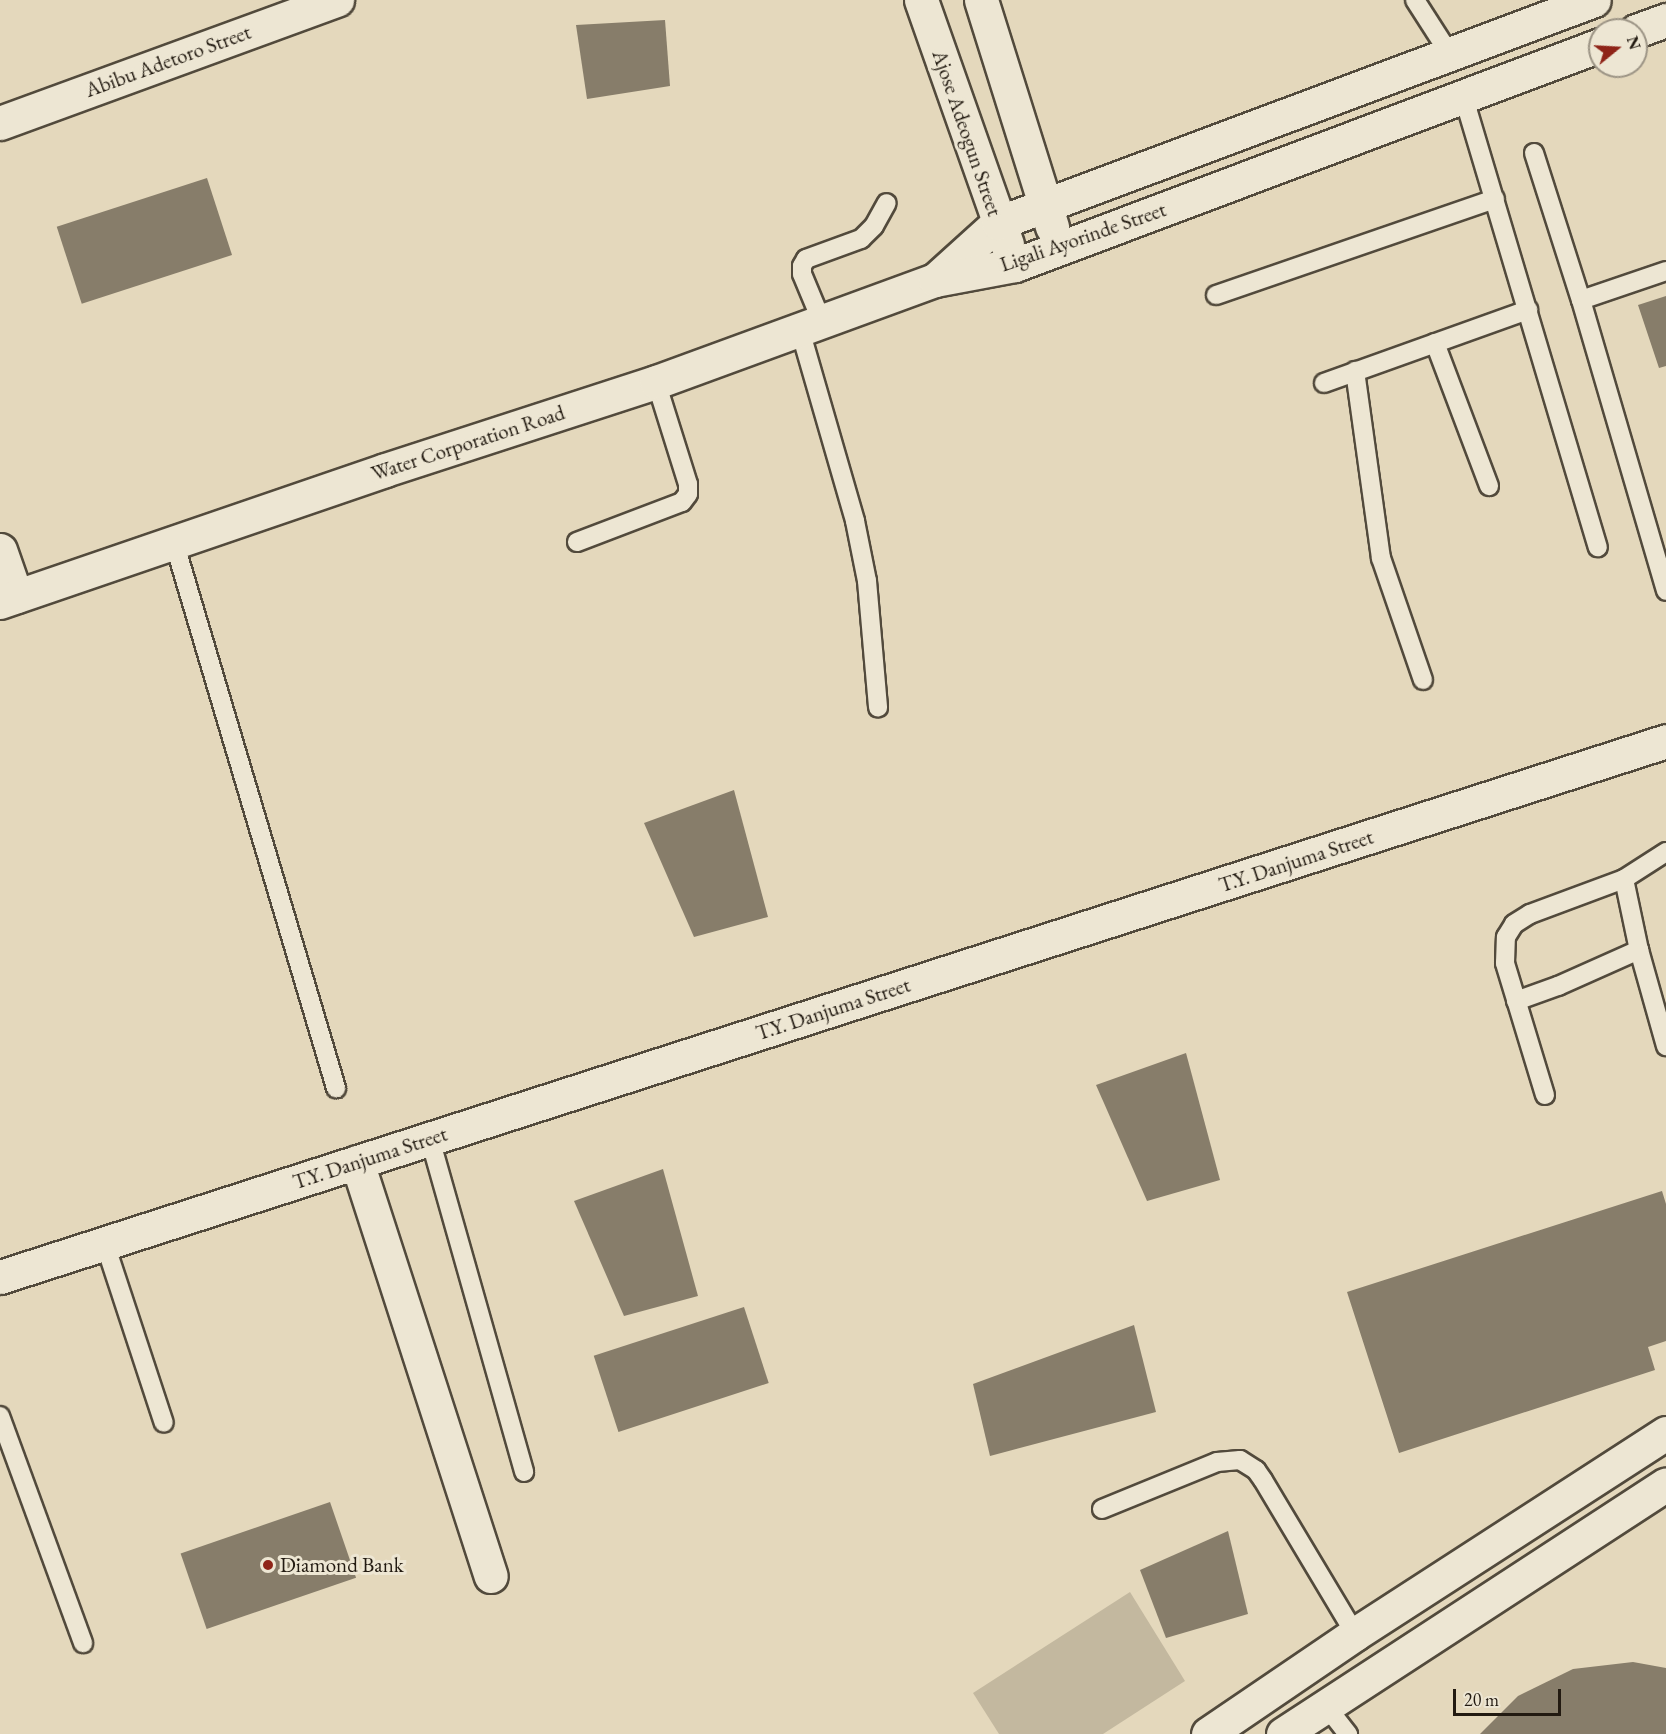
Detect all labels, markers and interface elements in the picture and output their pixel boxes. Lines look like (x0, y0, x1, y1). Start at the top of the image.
north arrow (1588, 18, 1648, 78)
street label: Abibu Adetoro Street (82, 19, 254, 103)
text: N (1622, 33, 1646, 52)
street label: Ajose Adeogun Street (927, 47, 1007, 219)
street label: Ligali Ayorinde Street (997, 197, 1169, 277)
street label: Water Corporation Road (368, 400, 568, 486)
street label: T.Y. Danjuma Street (1216, 824, 1376, 898)
street label: T.Y. Danjuma Street (753, 972, 913, 1046)
street label: T.Y. Danjuma Street (290, 1121, 450, 1195)
place label: Diamond Bank (280, 1552, 404, 1578)
marker: Diamond Bank (261, 1558, 275, 1572)
scale bar (1456, 1677, 1564, 1715)
text: 20 m (1464, 1688, 1499, 1711)

